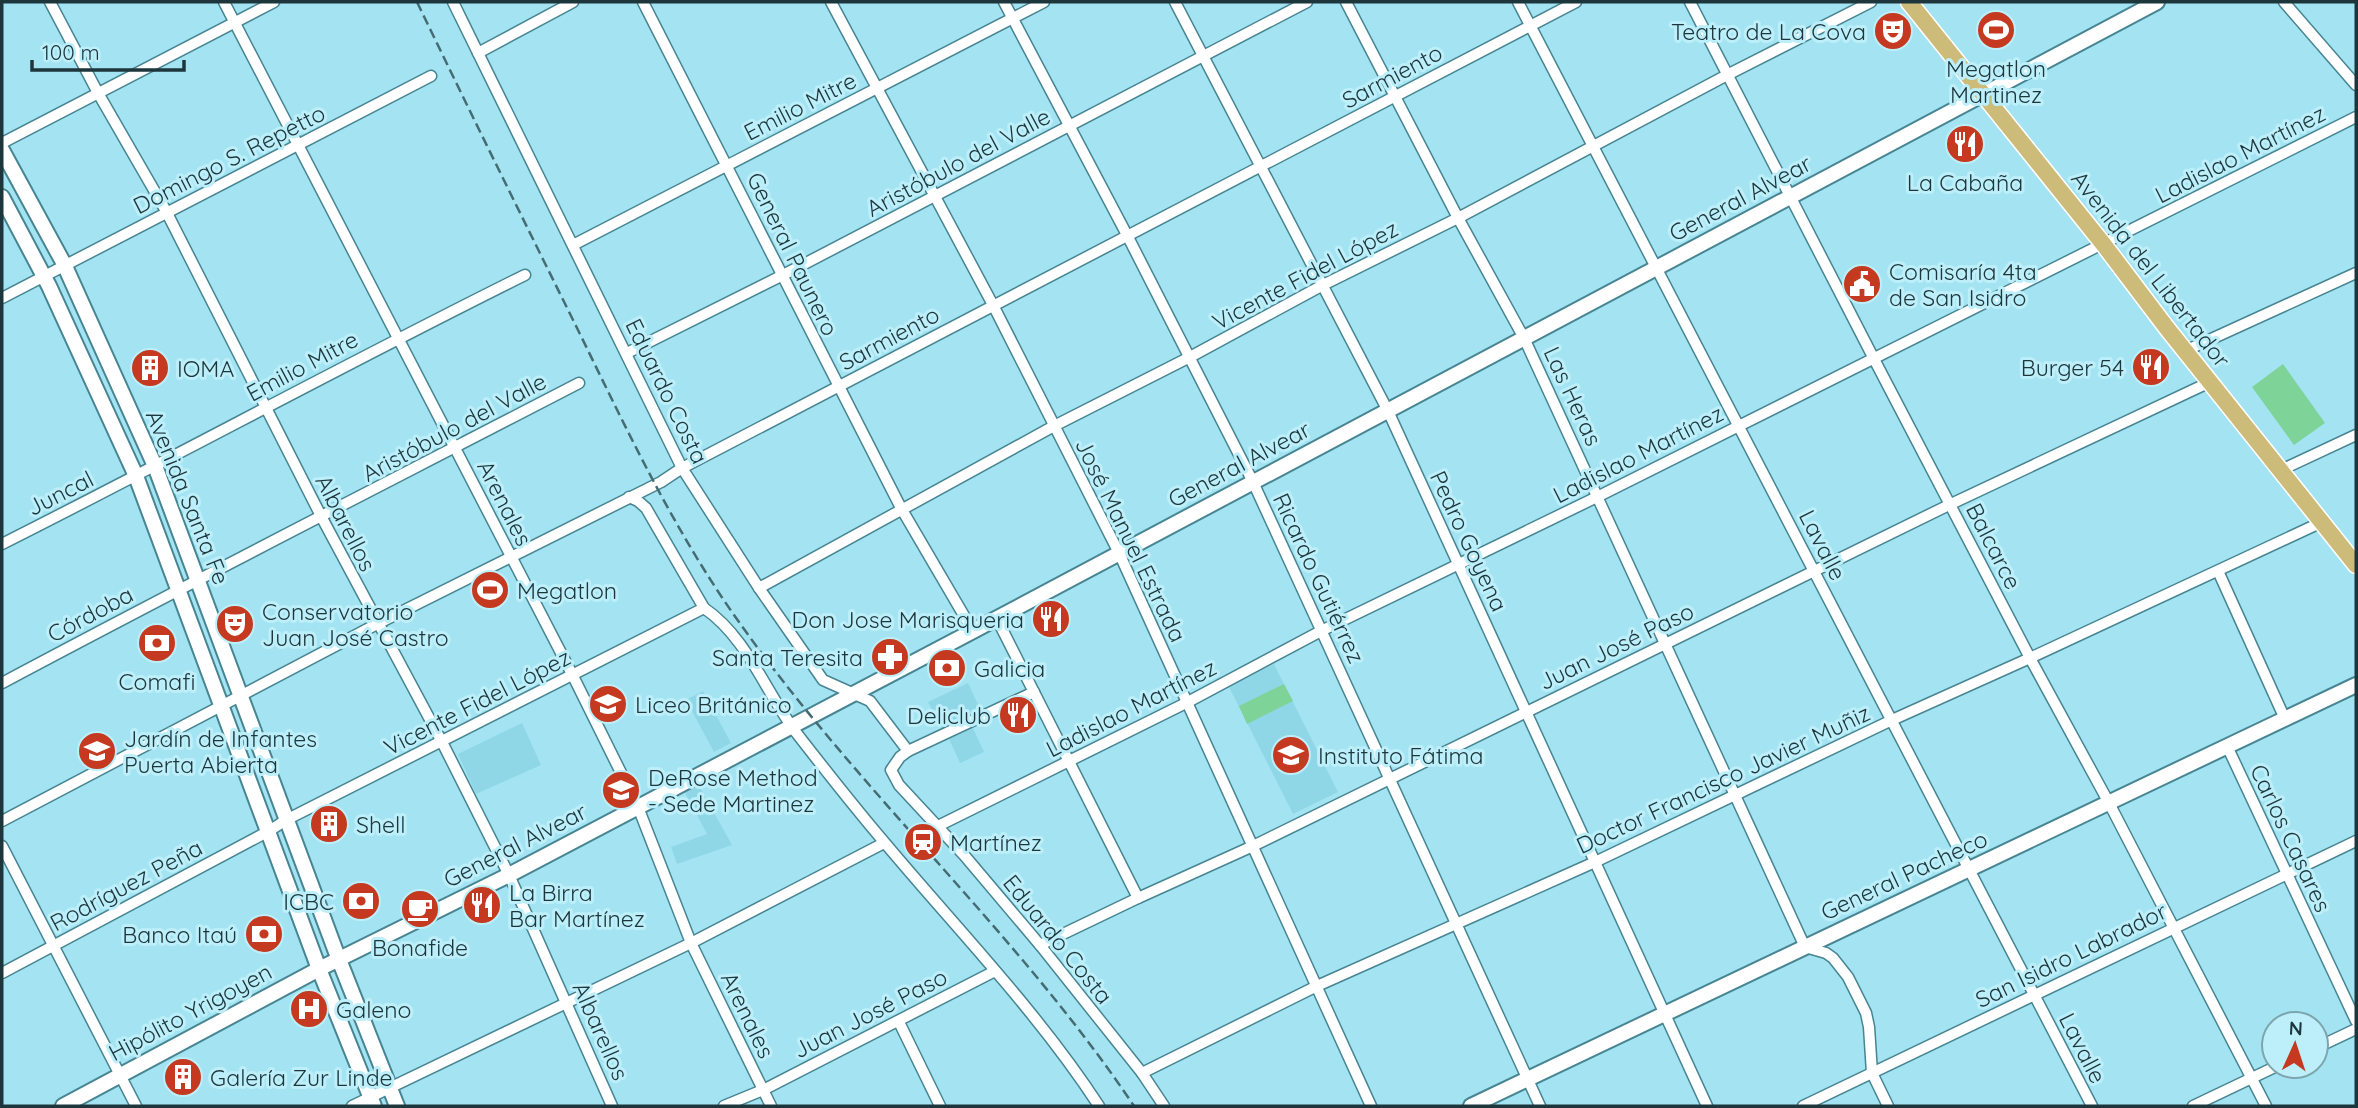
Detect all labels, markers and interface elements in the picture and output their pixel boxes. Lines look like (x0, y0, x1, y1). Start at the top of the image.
sports icon: Megatlon Martinez (1975, 9, 2017, 51)
theatre icon: Teatro de La Cova (1872, 10, 1914, 52)
place label: Teatro de La Cova (1671, 17, 1866, 46)
scale bar (32, 28, 184, 72)
street label: Sarmiento (1337, 37, 1447, 115)
text: 100 m (42, 39, 100, 65)
place label: Megatlon Martinez (1946, 54, 2046, 109)
street label: Emilio Mitre (739, 65, 861, 147)
street label: Domingo S. Repetto (128, 98, 330, 220)
street label: Ladislao Martínez (2150, 99, 2330, 209)
street label: Aristóbulo del Valle (861, 101, 1055, 223)
restaurant icon: La Cabaña (1944, 123, 1986, 165)
street label: General Alvear (1664, 148, 1816, 248)
street label: Avenida del Libertador (2065, 165, 2237, 373)
street label: General Paunero (741, 168, 845, 340)
place label: La Cabaña (1907, 168, 2023, 197)
street label: Vicente Fidel López (1207, 214, 1403, 336)
place label: Comisaría 4ta de San Isidro (1889, 257, 2037, 312)
public building icon: Comisaría 4ta de San Isidro (1841, 263, 1883, 305)
street label: Sarmiento (834, 299, 944, 377)
street label: Eduardo Costa (619, 314, 715, 468)
street label: Emilio Mitre (241, 324, 363, 408)
street label: Las Heras (1537, 342, 1609, 450)
restaurant icon: Burger 54 (2130, 346, 2172, 388)
building icon: IOMA (129, 347, 171, 389)
place label: Burger 54 (2021, 353, 2124, 382)
place label: IOMA (177, 354, 234, 383)
street label: Aristóbulo del Valle (357, 366, 551, 488)
street label: Ladislao Martínez (1548, 399, 1728, 509)
street label: Avenida Santa Fe (140, 406, 236, 588)
street label: General Alvear (1163, 414, 1315, 514)
street label: José Manuel Estrada (1069, 433, 1193, 647)
street label: Arenales (471, 455, 539, 551)
street label: Juncal (22, 464, 98, 522)
street label: Pedro Goyena (1424, 466, 1514, 616)
street label: Albarellos (309, 470, 383, 576)
street label: Ricardo Gutiérrez (1267, 488, 1371, 668)
street label: Balcarce (1960, 498, 2028, 594)
street label: Lavalle (1793, 505, 1853, 585)
sports icon: Megatlon (469, 569, 511, 611)
place label: Megatlon (517, 576, 617, 605)
street label: Córdoba (42, 579, 138, 649)
street label: Juan José Paso (1534, 596, 1698, 696)
place label: Conservatorio Juan José Castro (262, 597, 449, 652)
restaurant icon: Don Jose Marisqueria (1030, 598, 1072, 640)
theatre icon: Conservatorio Juan José Castro (214, 603, 256, 645)
place label: Don Jose Marisqueria (791, 605, 1024, 634)
bank icon: Comafi (136, 622, 178, 664)
pharmacy icon: Santa Teresita (869, 636, 911, 678)
street label: Vicente Fidel López (379, 642, 575, 762)
place label: Santa Teresita (712, 643, 863, 672)
bank icon: Galicia (926, 647, 968, 689)
street label: Ladislao Martínez (1041, 653, 1221, 763)
place label: Galicia (974, 654, 1045, 683)
place label: Comafi (118, 667, 196, 696)
school or university icon: Liceo Británico (587, 683, 629, 725)
place label: Liceo Británico (635, 690, 792, 719)
restaurant icon: Deliclub (997, 694, 1039, 736)
street label: Doctor Francisco Javier Muñiz (1571, 698, 1875, 860)
place label: Deliclub (907, 701, 991, 730)
place label: Jardín de Infantes Puerta Abierta (124, 724, 317, 779)
school or university icon: Jardín de Infantes Puerta Abierta (76, 730, 118, 772)
school or university icon: Instituto Fátima (1270, 734, 1312, 776)
place label: Instituto Fátima (1318, 741, 1483, 770)
street label: Carlos Casares (2244, 759, 2338, 917)
place label: DeRose Method - Sede Martinez (648, 763, 818, 818)
school or university icon: DeRose Method - Sede Martinez (600, 769, 642, 811)
street label: General Alvear (439, 796, 592, 894)
building icon: Shell (308, 803, 350, 845)
place label: Shell (356, 810, 406, 839)
station icon: Martínez (902, 821, 944, 863)
street label: General Pacheco (1816, 824, 1992, 926)
place label: Martínez (950, 828, 1042, 857)
street label: Rodríguez Peña (45, 833, 207, 937)
street label: Eduardo Costa (997, 868, 1119, 1010)
place label: La Birra Bar Martínez (509, 878, 645, 933)
bank icon: ICBC (340, 880, 382, 922)
restaurant icon: La Birra Bar Martínez (461, 884, 503, 926)
place label: ICBC (283, 887, 334, 916)
cafe icon: Bonafide (399, 888, 441, 930)
street label: San Isidro Labrador (1970, 896, 2172, 1014)
bank icon: Banco Itaú (243, 913, 285, 955)
place label: Banco Itaú (122, 920, 237, 949)
place label: Bonafide (372, 933, 468, 962)
street label: Hipólito Yrigoyen (103, 957, 277, 1067)
street label: Juan José Paso (788, 962, 952, 1064)
street label: Arenales (715, 967, 781, 1063)
street label: Albarellos (567, 977, 635, 1085)
hospital icon: Galeno (288, 988, 330, 1030)
place label: Galeno (336, 995, 412, 1024)
street label: Lavalle (2053, 1008, 2113, 1088)
north arrow (2260, 1010, 2330, 1080)
text: N (2288, 1016, 2303, 1040)
building icon: Galería Zur Linde (162, 1056, 204, 1098)
place label: Galería Zur Linde (210, 1063, 393, 1092)

